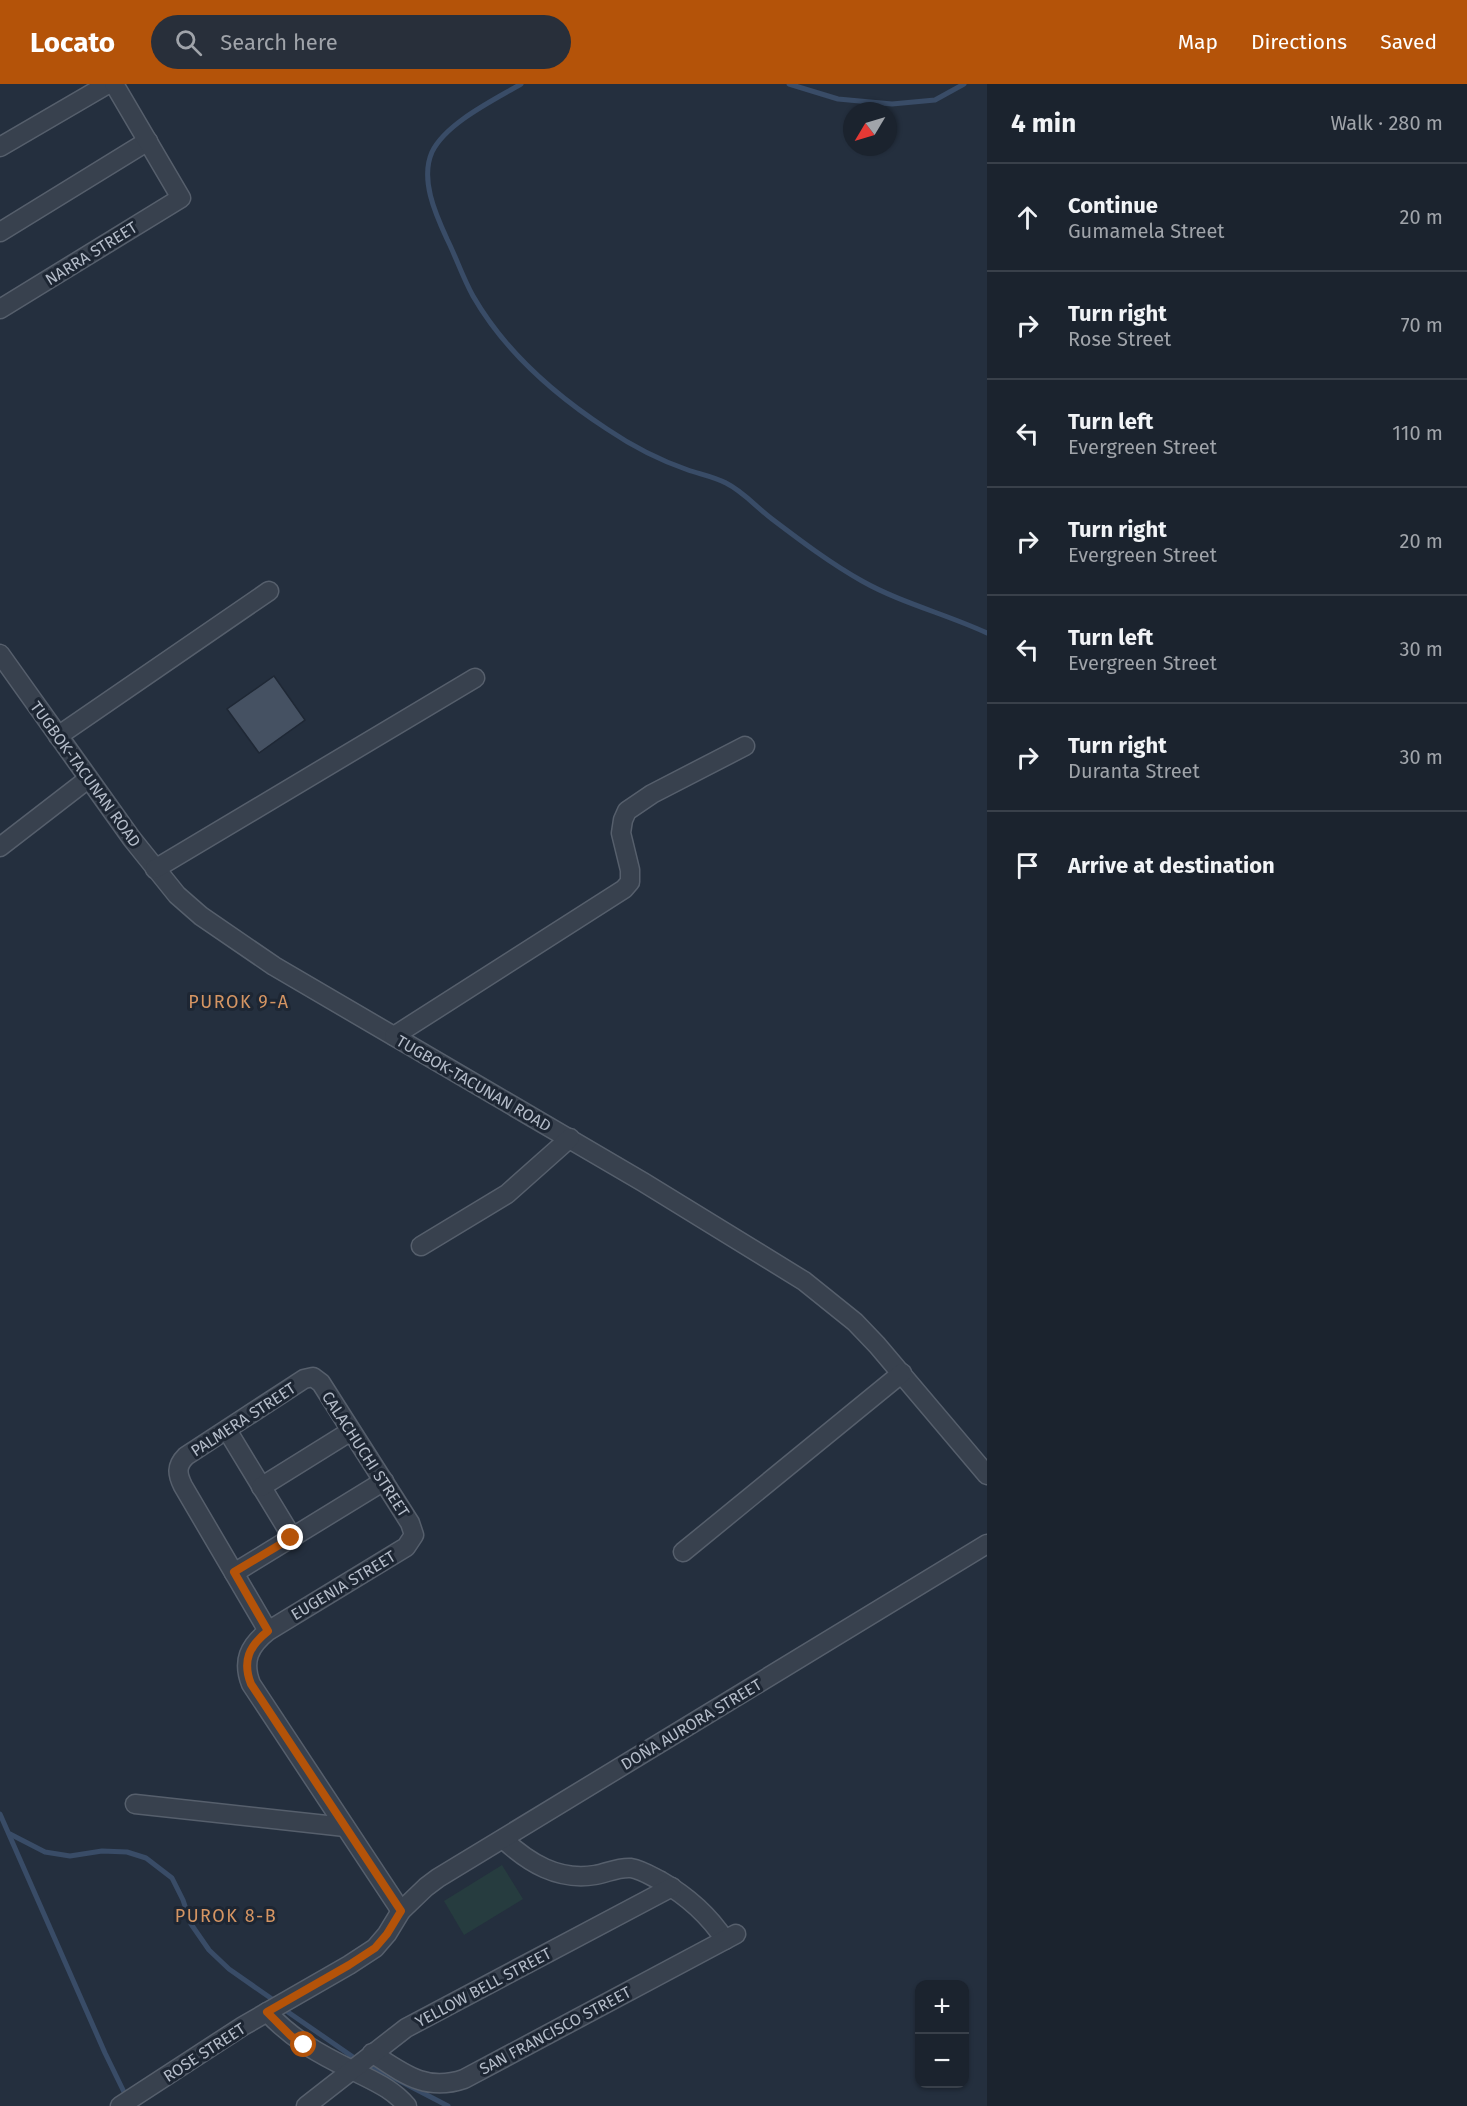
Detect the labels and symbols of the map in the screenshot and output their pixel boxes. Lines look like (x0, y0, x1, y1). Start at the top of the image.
north arrow (843, 102, 897, 156)
street label: NARRA STREET (42, 217, 141, 289)
street label: TUGBOK-TACUNAN ROAD (26, 698, 145, 851)
district label: PUROK 9-A (188, 991, 290, 1013)
street label: TUGBOK-TACUNAN ROAD (393, 1031, 554, 1136)
street label: PALMERA STREET (187, 1378, 300, 1460)
street label: CALACHUCHI STREET (318, 1388, 414, 1521)
route end (277, 1524, 303, 1550)
street label: EUGENIA STREET (288, 1546, 400, 1624)
street label: DOÑA AURORA STREET (617, 1675, 766, 1774)
district label: PUROK 8-B (175, 1905, 277, 1927)
street label: YELLOW BELL STREET (412, 1943, 555, 2031)
street label: SAN FRANCISCO STREET (476, 1982, 635, 2078)
street label: ROSE STREET (160, 2019, 249, 2086)
route start (290, 2031, 316, 2057)

